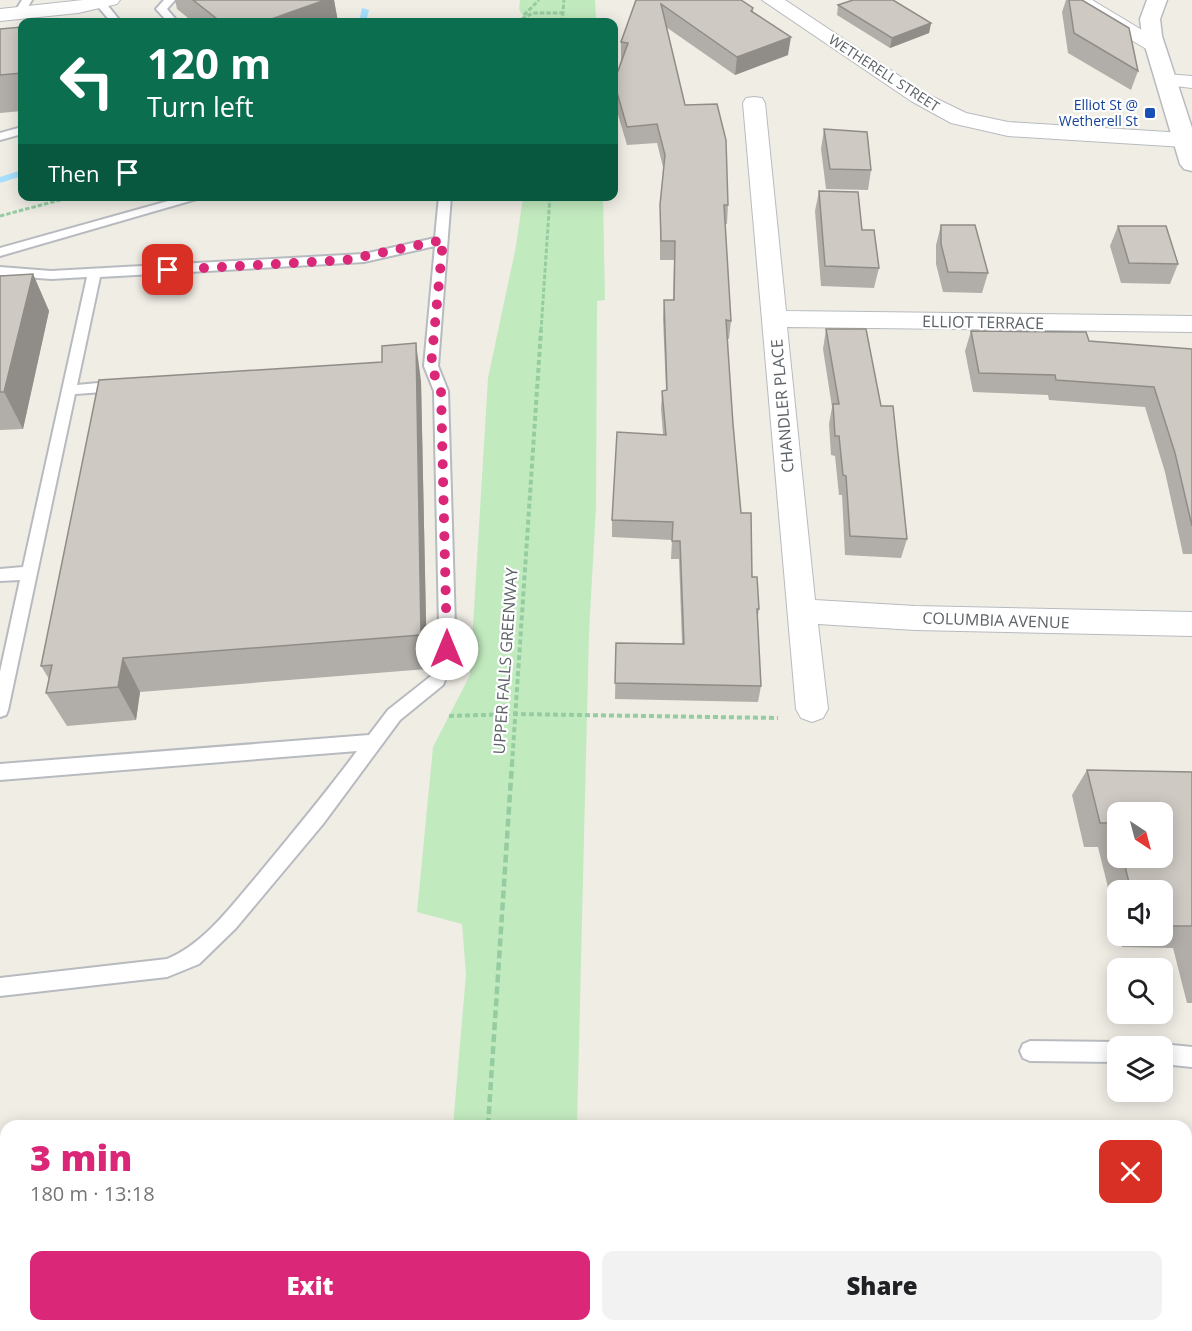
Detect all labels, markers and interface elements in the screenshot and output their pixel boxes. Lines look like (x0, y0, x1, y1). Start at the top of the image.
street label: WETHERELL STREET (825, 30, 944, 116)
text: 120 m (147, 34, 271, 91)
icon: left (48, 42, 126, 120)
text: Turn left (147, 88, 254, 125)
place label: Elliot St @ Wetherell St (1059, 95, 1138, 130)
marker: Elliot St @ Wetherell St (1143, 106, 1157, 120)
icon: arrive (111, 156, 144, 189)
text: Then (48, 158, 99, 188)
pin (142, 244, 193, 295)
icon: arrive (151, 253, 184, 286)
street label: ELLIOT TERRACE (922, 310, 1044, 334)
street label: CHANDLER PLACE (765, 338, 799, 474)
street label: UPPER FALLS GREENWAY (488, 567, 522, 755)
street label: COLUMBIA AVENUE (922, 606, 1070, 634)
position arrow (415, 617, 479, 681)
north arrow (1107, 802, 1173, 868)
map controls (1107, 802, 1173, 1102)
button: sound (1107, 880, 1173, 946)
button: search (1107, 958, 1173, 1024)
button: layers (1107, 1036, 1173, 1102)
text: 3 min (30, 1133, 132, 1182)
button: close (1099, 1140, 1162, 1203)
text: 180 m · 13:18 (30, 1180, 155, 1207)
button: Exit (30, 1251, 590, 1320)
button: Share (602, 1251, 1162, 1320)

